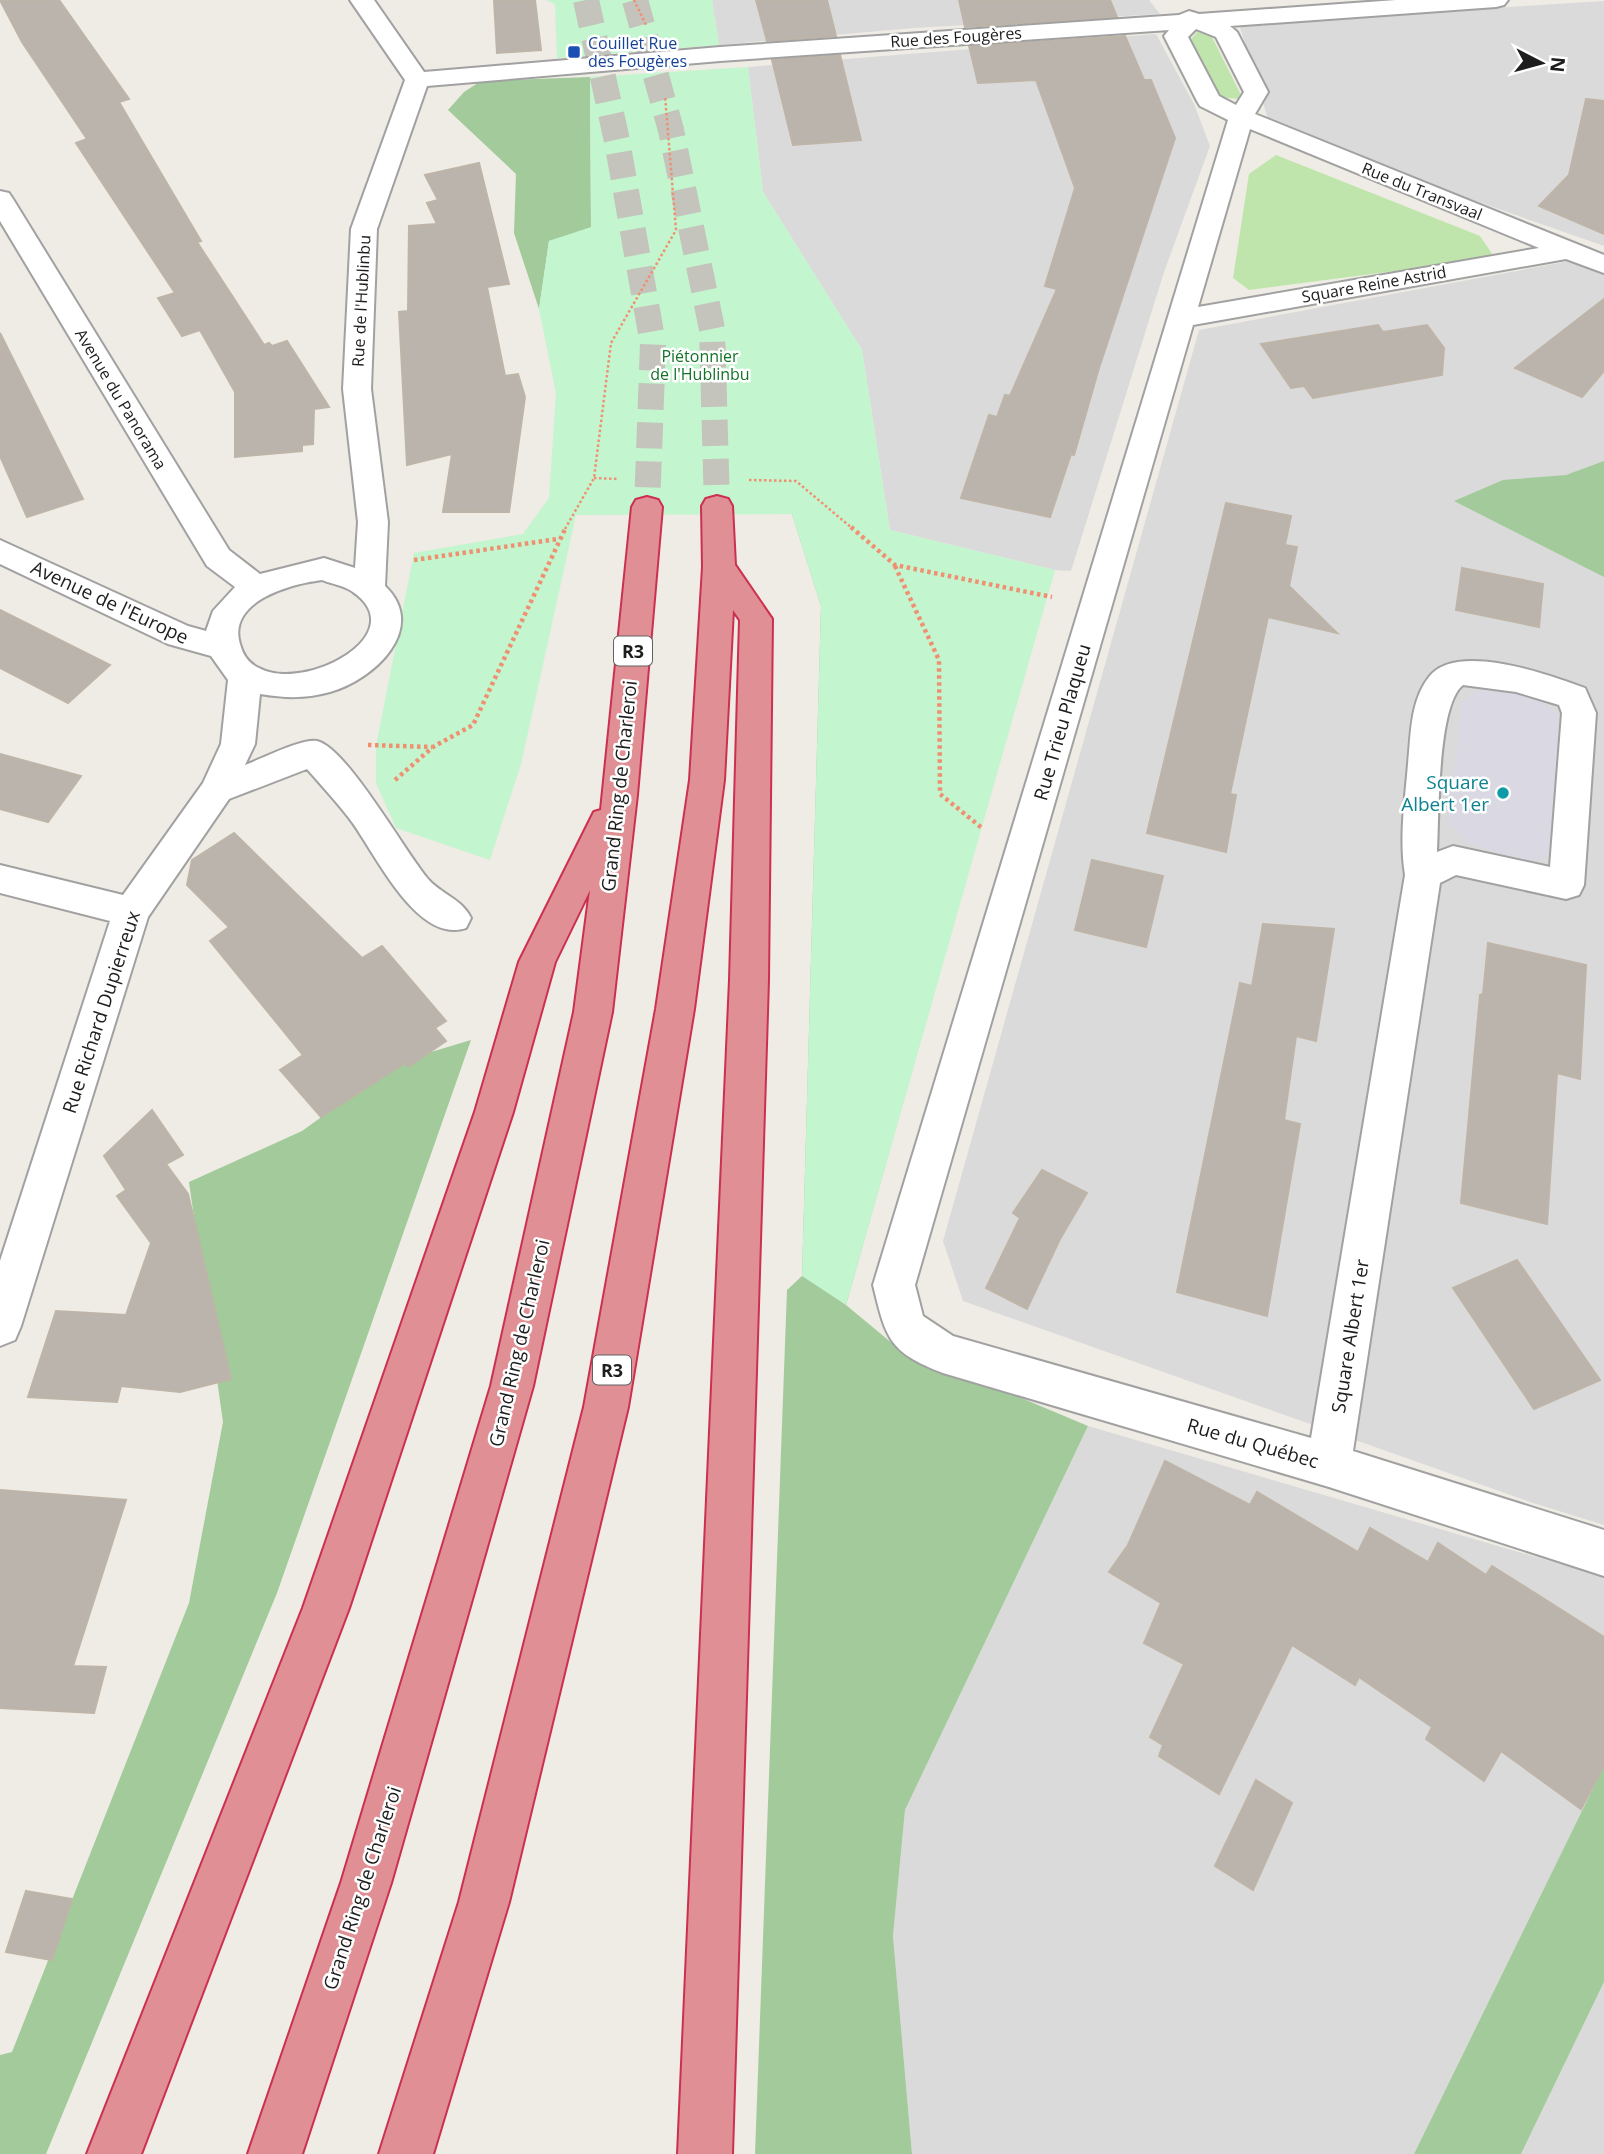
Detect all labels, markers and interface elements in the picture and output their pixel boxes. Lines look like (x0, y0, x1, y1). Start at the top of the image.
street label: Rue des Fougères (889, 21, 1023, 53)
north arrow (1506, 28, 1576, 98)
place label: Couillet Rue des Fougères (588, 32, 687, 72)
marker: Couillet Rue des Fougères (566, 44, 582, 60)
text: N (1544, 56, 1572, 74)
street label: Rue du Transvaal (1359, 157, 1485, 225)
street label: Rue de l'Hublinbu (347, 234, 375, 368)
street label: Square Reine Astrid (1300, 260, 1448, 308)
street label: Avenue du Panorama (70, 324, 172, 474)
park label: Piétonnier de l'Hublinbu (650, 345, 750, 385)
street label: Avenue de l'Europe (27, 554, 193, 650)
road number: R3 (614, 636, 652, 666)
street label: Rue Trieu Plaqueu (1027, 641, 1097, 803)
street label: Grand Ring de Charleroi (595, 679, 643, 893)
place label: Square Albert 1er (1401, 769, 1489, 817)
marker: Square Albert 1er (1495, 785, 1511, 801)
street label: Rue Richard Dupierreux (56, 907, 146, 1117)
street label: Grand Ring de Charleroi (482, 1237, 556, 1449)
street label: Square Albert 1er (1325, 1257, 1375, 1415)
road number: R3 (593, 1356, 631, 1385)
street label: Rue du Québec (1184, 1412, 1322, 1474)
street label: Grand Ring de Charleroi (317, 1783, 407, 1993)

